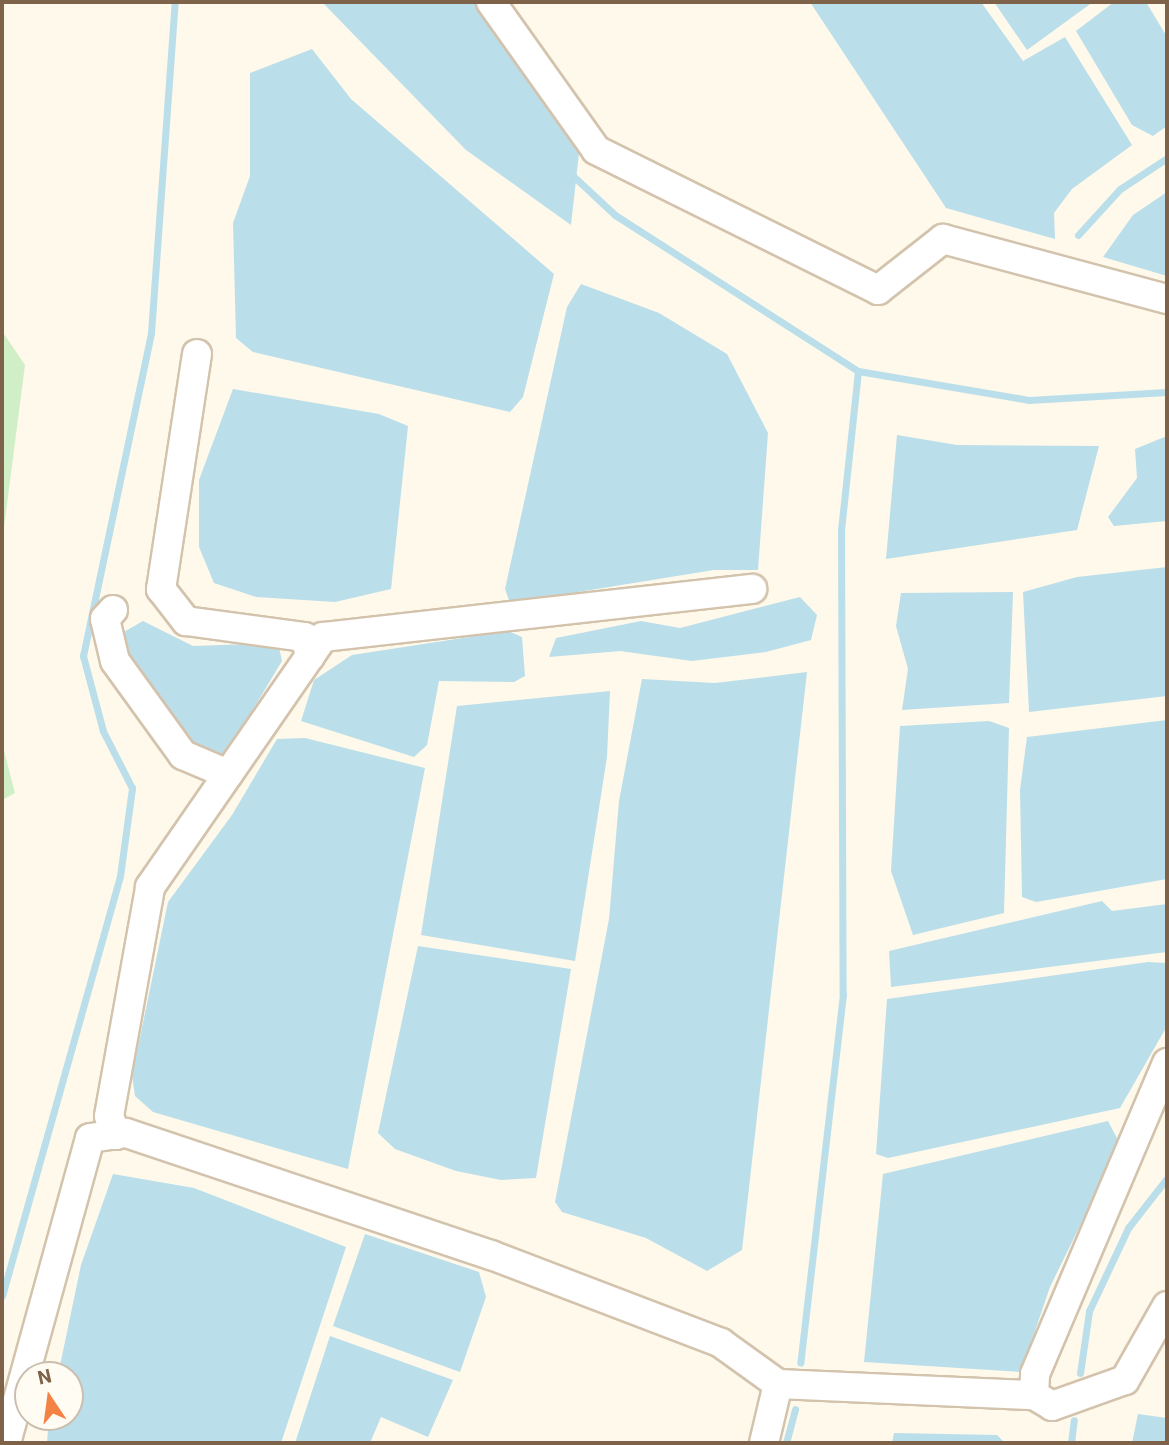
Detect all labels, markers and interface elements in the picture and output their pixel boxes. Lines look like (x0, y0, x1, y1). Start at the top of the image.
north arrow (14, 1361, 84, 1431)
text: N (35, 1364, 54, 1390)

